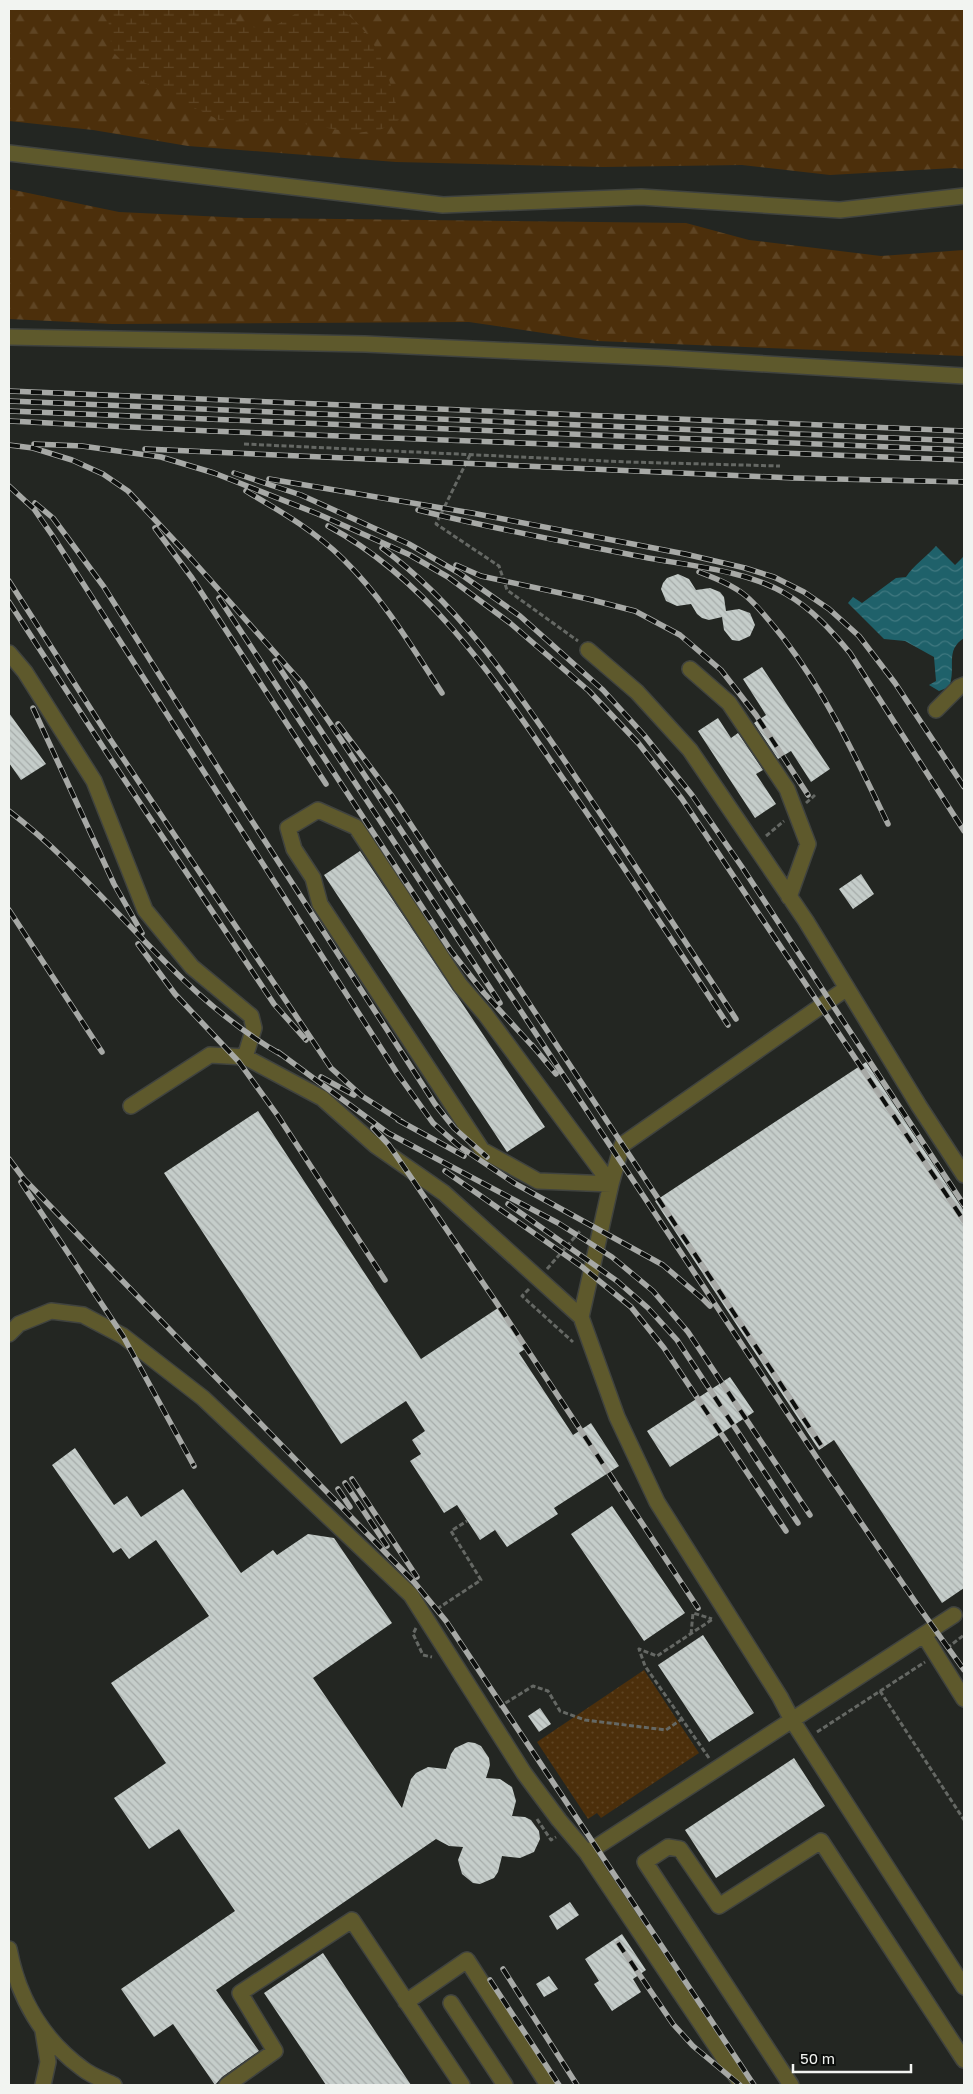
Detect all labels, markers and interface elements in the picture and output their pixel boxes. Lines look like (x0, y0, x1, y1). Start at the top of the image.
scale bar (793, 2042, 910, 2074)
text: 50 m (800, 2049, 835, 2067)

